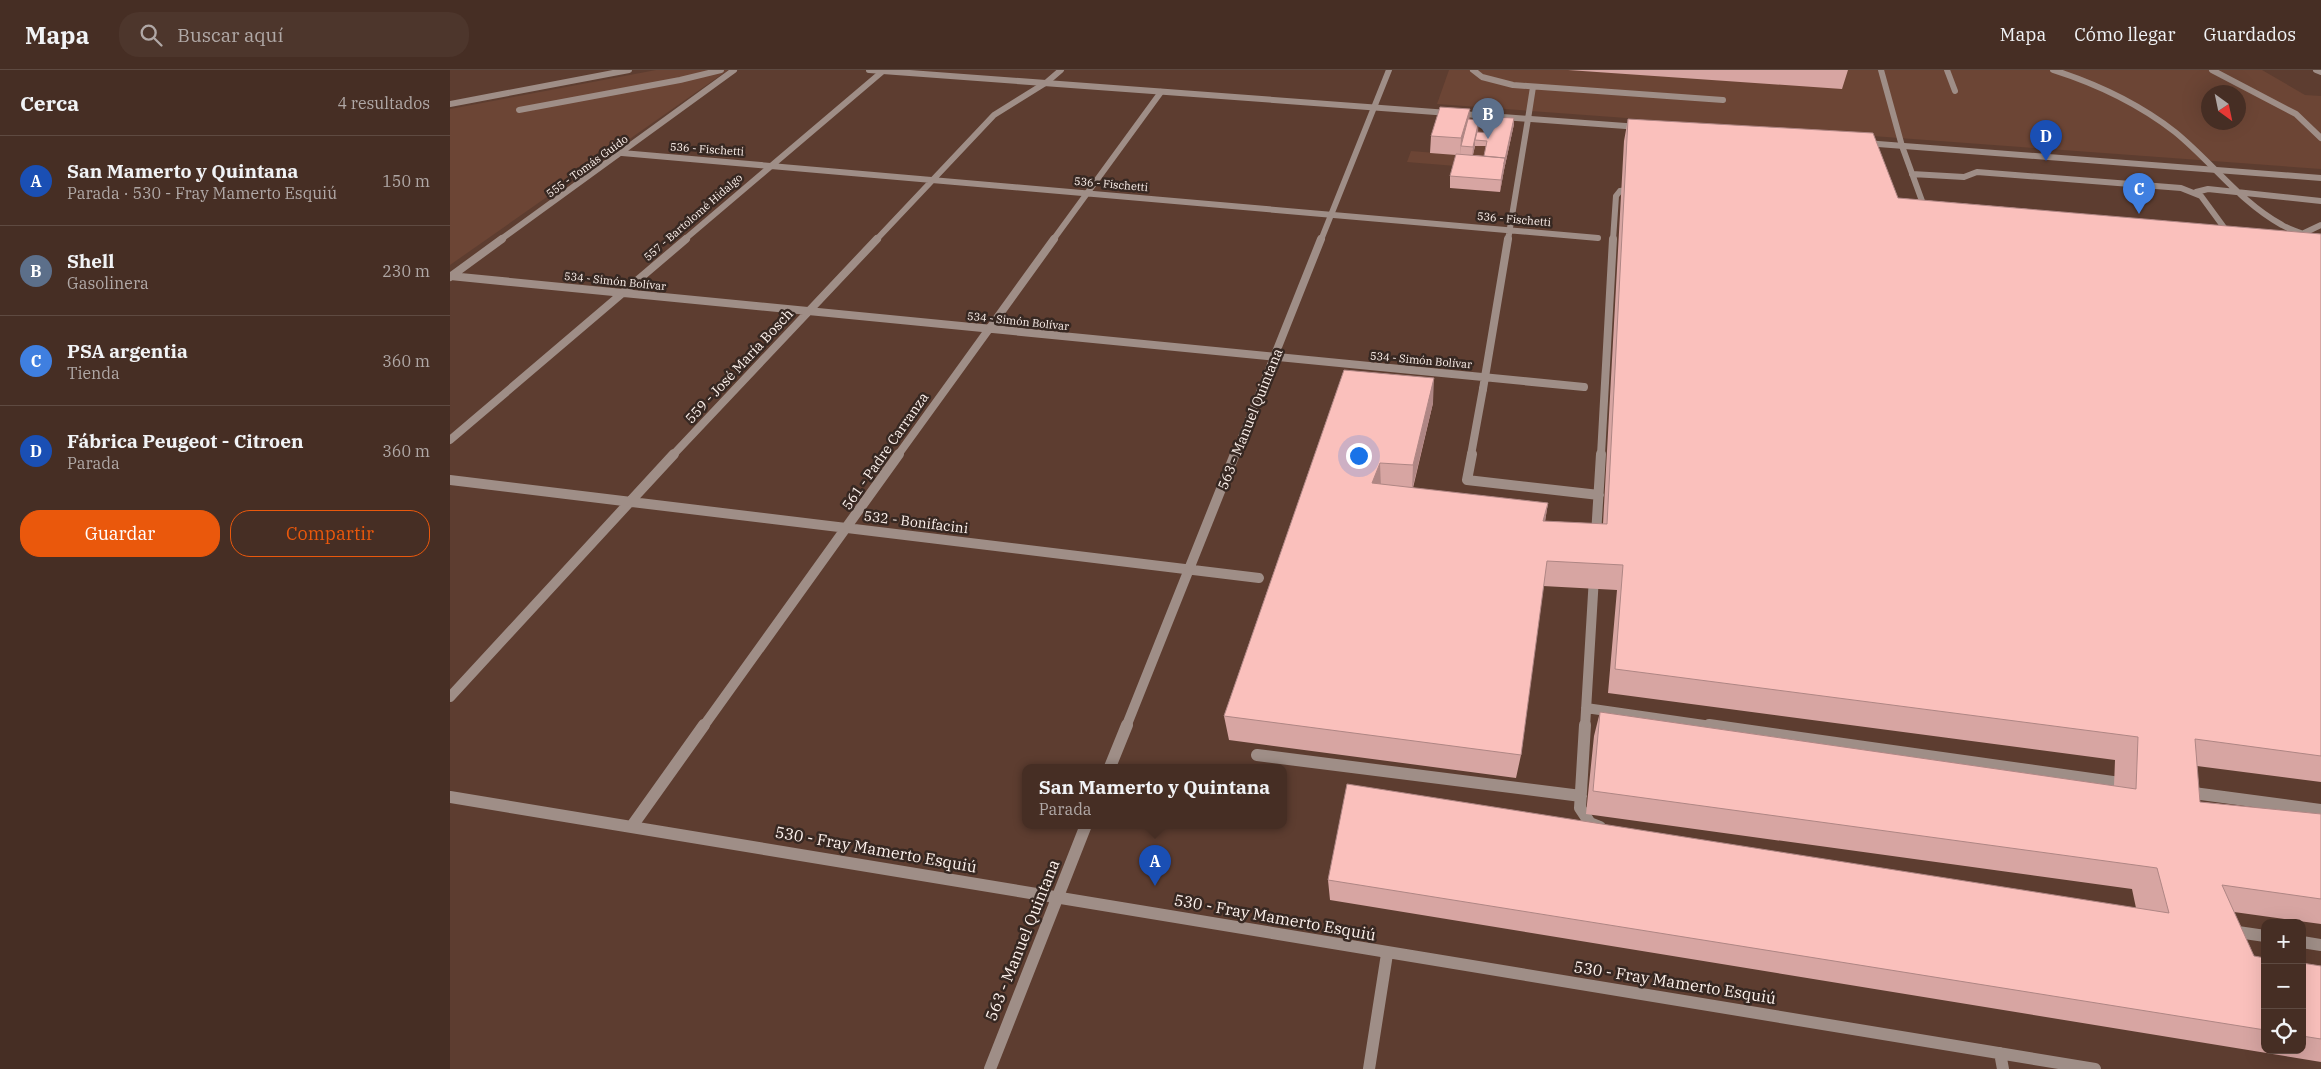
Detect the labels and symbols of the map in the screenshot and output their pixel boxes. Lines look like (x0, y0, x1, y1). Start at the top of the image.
north arrow (2201, 85, 2246, 130)
pin: B (1472, 98, 1504, 139)
pin: D (2030, 120, 2062, 161)
street label: 555 - Tomás Guido (543, 132, 631, 200)
street label: 536 - Fischetti (669, 139, 745, 159)
street label: 557 - Bartolomé Hidalgo (641, 170, 745, 264)
pin: C (2123, 173, 2155, 214)
street label: 536 - Fischetti (1073, 174, 1149, 194)
street label: 536 - Fischetti (1476, 209, 1552, 229)
street label: 534 - Simón Bolívar (563, 269, 667, 293)
street label: 559 - José María Bosch (681, 305, 797, 427)
street label: 534 - Simón Bolívar (966, 309, 1070, 333)
street label: 563 - Manuel Quintana (1213, 345, 1287, 492)
street label: 534 - Simón Bolívar (1369, 349, 1473, 371)
street label: 561 - Padre Carranza (838, 389, 932, 513)
your location (1346, 443, 1372, 469)
street label: 532 - Bonifacini (863, 507, 969, 537)
street label: 530 - Fray Mamerto Esquiú (773, 821, 979, 877)
pin: A (1139, 845, 1171, 886)
street label: 563 - Manuel Quintana (980, 856, 1064, 1024)
street label: 530 - Fray Mamerto Esquiú (1172, 889, 1378, 945)
street label: 530 - Fray Mamerto Esquiú (1572, 956, 1778, 1008)

